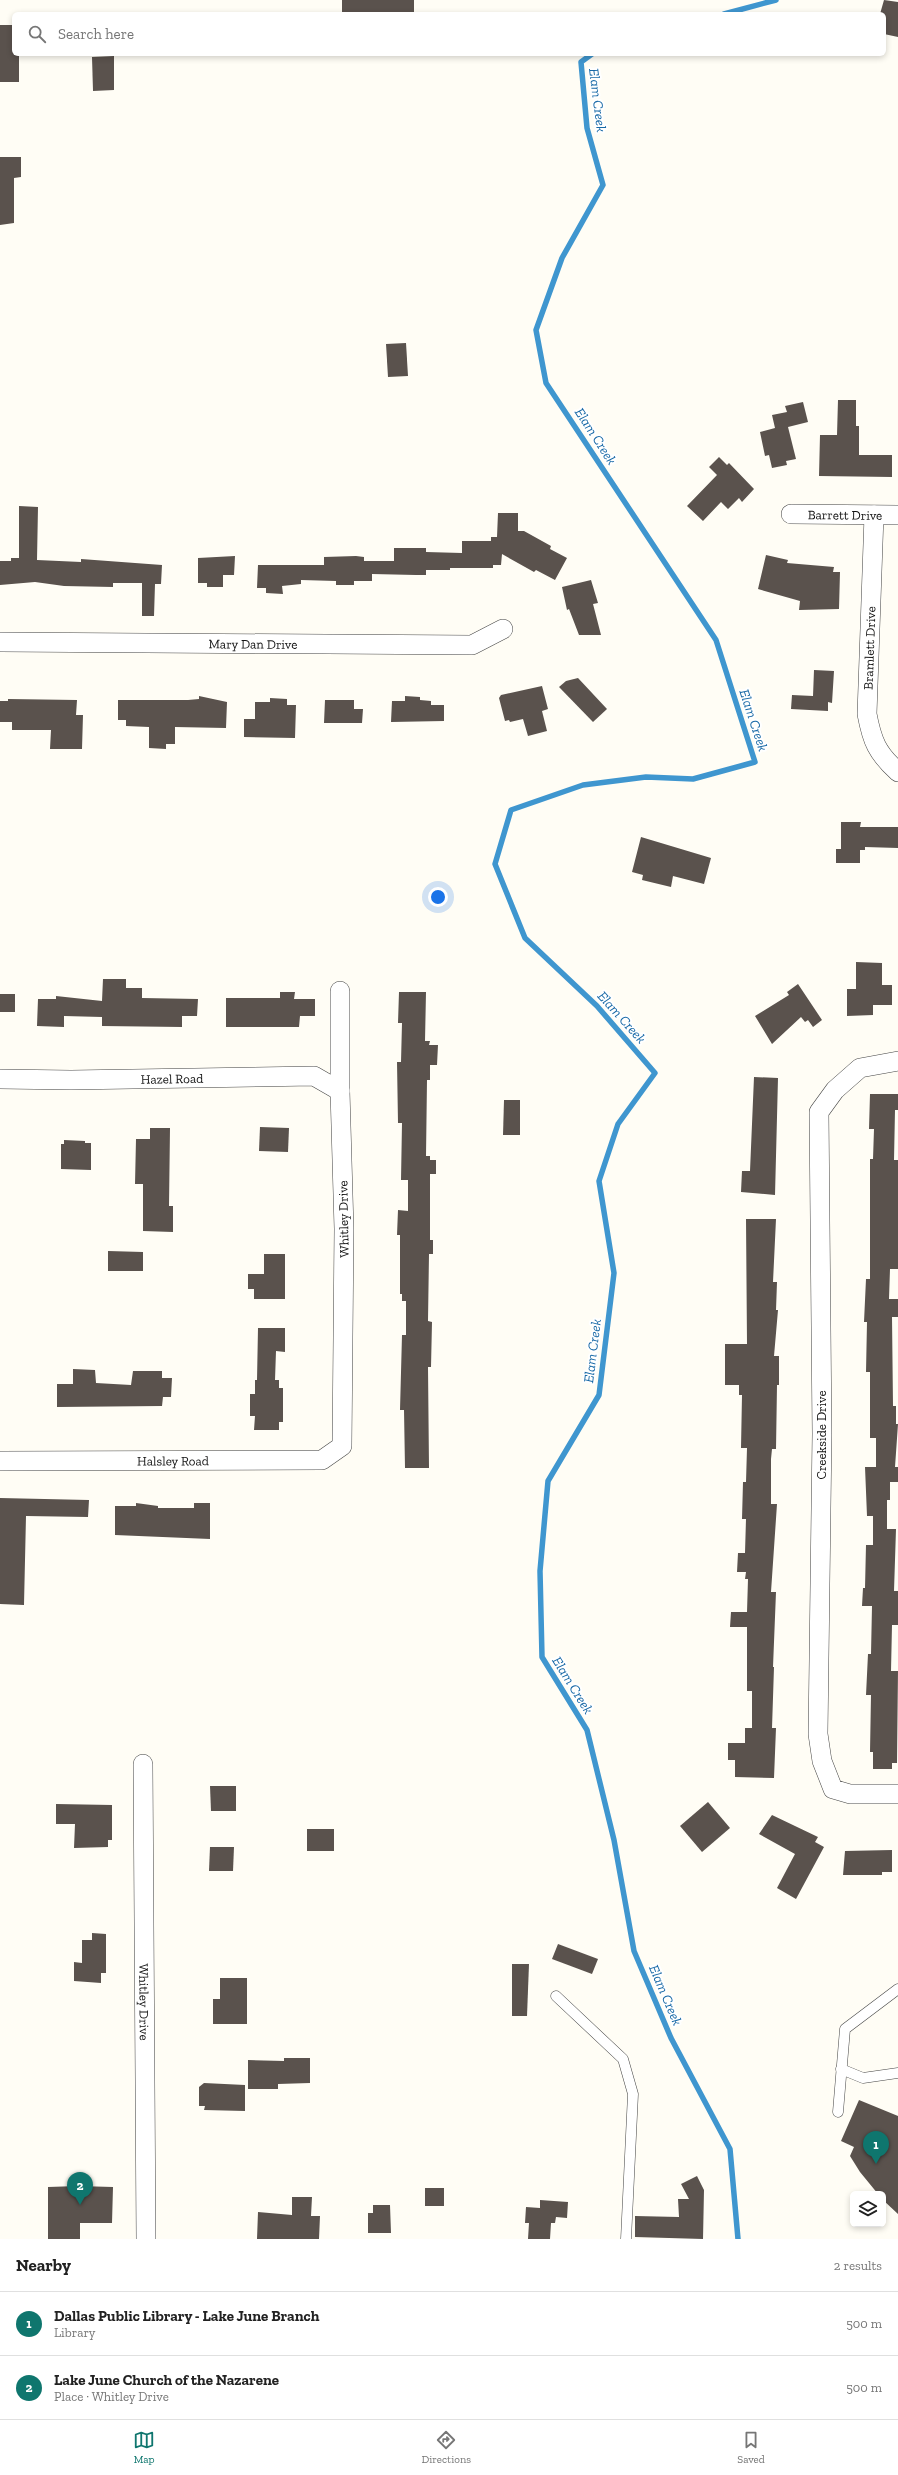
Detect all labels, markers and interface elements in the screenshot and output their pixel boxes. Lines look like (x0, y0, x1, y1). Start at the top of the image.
search box (12, 12, 886, 56)
icon: search (26, 23, 48, 45)
text: Search here (58, 25, 134, 43)
water label: Elam Creek (585, 67, 610, 133)
water label: Elam Creek (571, 405, 620, 468)
street label: Barrett Drive (808, 507, 882, 523)
street label: Bramlett Drive (861, 606, 878, 690)
street label: Mary Dan Drive (209, 636, 297, 652)
water label: Elam Creek (735, 687, 772, 753)
your location (428, 887, 448, 907)
water label: Elam Creek (594, 988, 650, 1047)
street label: Hazel Road (141, 1071, 203, 1087)
street label: Whitley Drive (335, 1180, 352, 1258)
water label: Elam Creek (580, 1318, 605, 1384)
street label: Creekside Drive (814, 1391, 829, 1479)
street label: Halsley Road (137, 1453, 209, 1469)
water label: Elam Creek (548, 1653, 597, 1717)
water label: Elam Creek (645, 1962, 686, 2028)
street label: Whitley Drive (136, 1963, 152, 2041)
pin: 1 (863, 2131, 889, 2164)
pin: 2 (67, 2172, 93, 2205)
map controls (850, 2191, 886, 2227)
button: layers (850, 2191, 886, 2227)
text: Nearby (16, 2255, 71, 2275)
text: 2 results (834, 2258, 882, 2273)
text: Dallas Public Library - Lake June Branch (54, 2307, 319, 2325)
text: 1 (26, 2316, 32, 2331)
text: 500 m (846, 2316, 882, 2331)
text: Library (54, 2325, 96, 2340)
text: Lake June Church of the Nazarene (54, 2371, 279, 2389)
text: 2 (26, 2380, 32, 2395)
text: 500 m (846, 2380, 882, 2395)
text: Place · Whitley Drive (54, 2389, 169, 2404)
tab: Map (133, 2429, 155, 2466)
tab: Directions (421, 2429, 471, 2466)
tab: Saved (737, 2429, 765, 2466)

